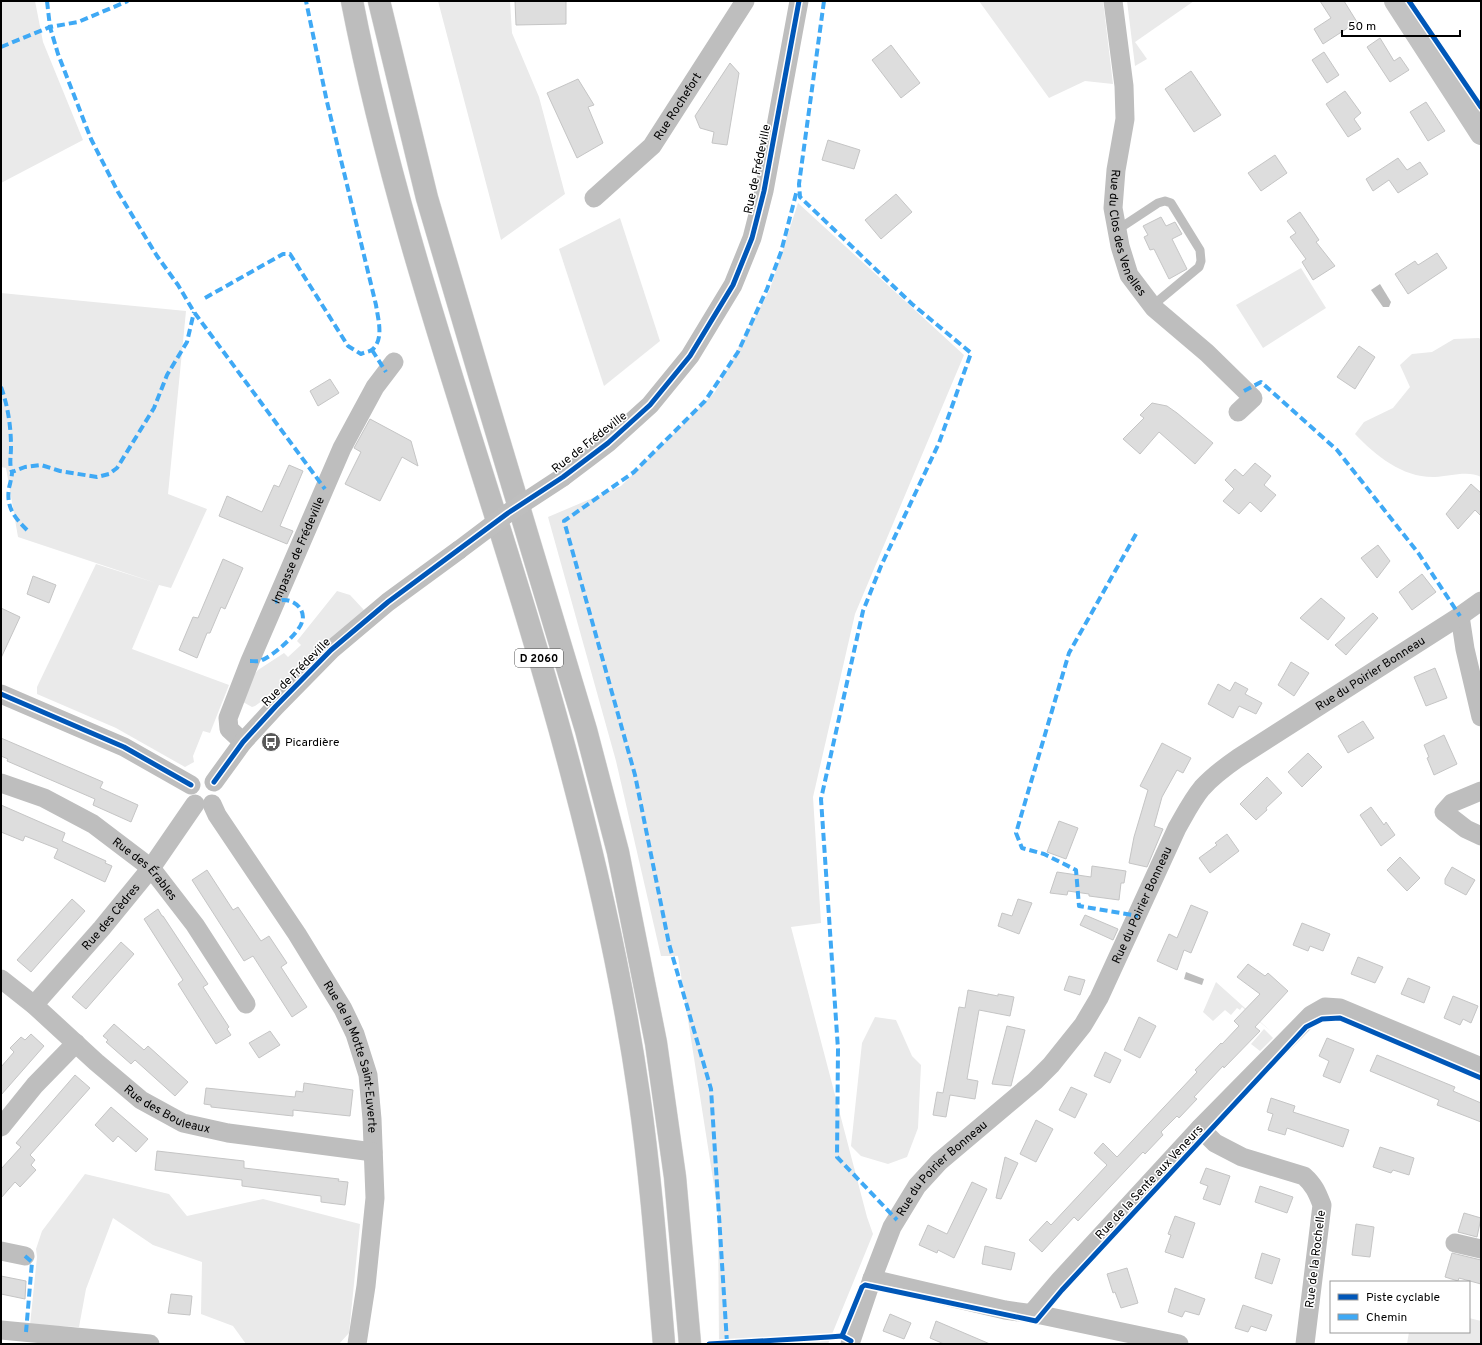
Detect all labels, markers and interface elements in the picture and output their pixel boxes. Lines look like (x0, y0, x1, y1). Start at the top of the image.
scale bar (1342, 12, 1460, 38)
text: 50 m (1348, 19, 1376, 35)
street label: Rue Rochefort (651, 70, 706, 144)
street label: Rue de Frédeville (741, 123, 775, 216)
street label: Rue du Clos des Venelles (1104, 169, 1149, 300)
street label: Rue de Frédeville (549, 408, 631, 477)
street label: Impasse de Frédeville (269, 495, 329, 607)
street label: Rue du Poirier Bonneau (1313, 633, 1429, 715)
street label: Rue de Frédeville (259, 635, 335, 711)
road number: D 2060 (515, 649, 563, 667)
bus stop icon: Picardière (260, 731, 282, 753)
place label: Picardière (285, 735, 339, 751)
street label: Rue des Érables (109, 834, 180, 904)
street label: Rue du Poirier Bonneau (1109, 844, 1176, 967)
street label: Rue des Cèdres (79, 881, 144, 954)
street label: Rue de la Motte Saint-Euverte (319, 978, 380, 1133)
street label: Rue des Bouleaux (120, 1082, 212, 1138)
street label: Rue du Poirier Bonneau (893, 1117, 991, 1220)
street label: Rue de la Sente aux Veneurs (1092, 1122, 1207, 1243)
street label: Rue de la Rochelle (1302, 1209, 1330, 1309)
legend (1330, 1281, 1470, 1333)
text: Piste cyclable (1366, 1290, 1440, 1306)
text: Chemin (1366, 1310, 1407, 1326)

